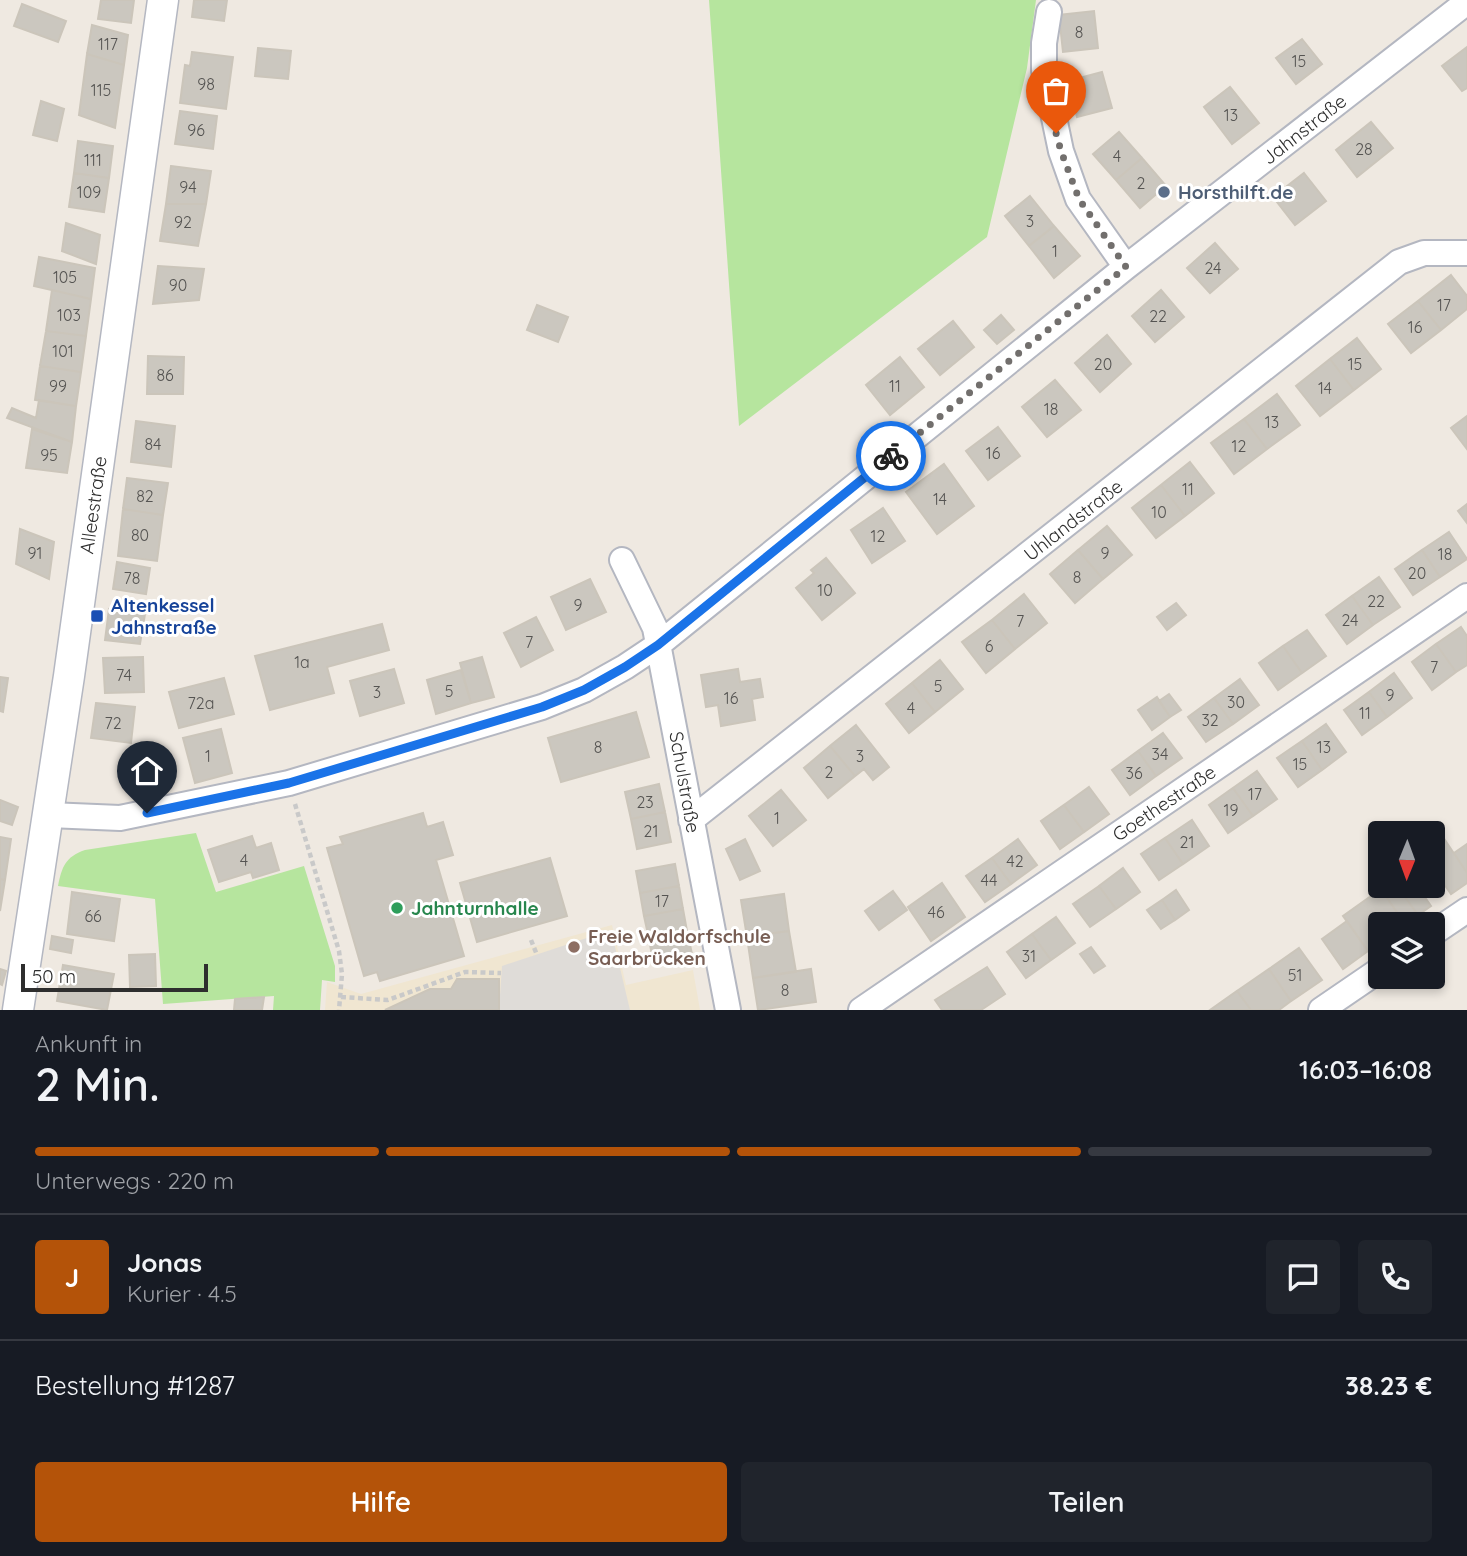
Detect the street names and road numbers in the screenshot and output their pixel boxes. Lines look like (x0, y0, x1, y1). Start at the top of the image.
street label: Jahnstraße (1257, 89, 1351, 169)
street label: Alleestraße (74, 455, 112, 555)
street label: Uhlandstraße (1019, 474, 1127, 566)
street label: Schulstraße (664, 729, 706, 835)
street label: Goethestraße (1108, 760, 1220, 846)

